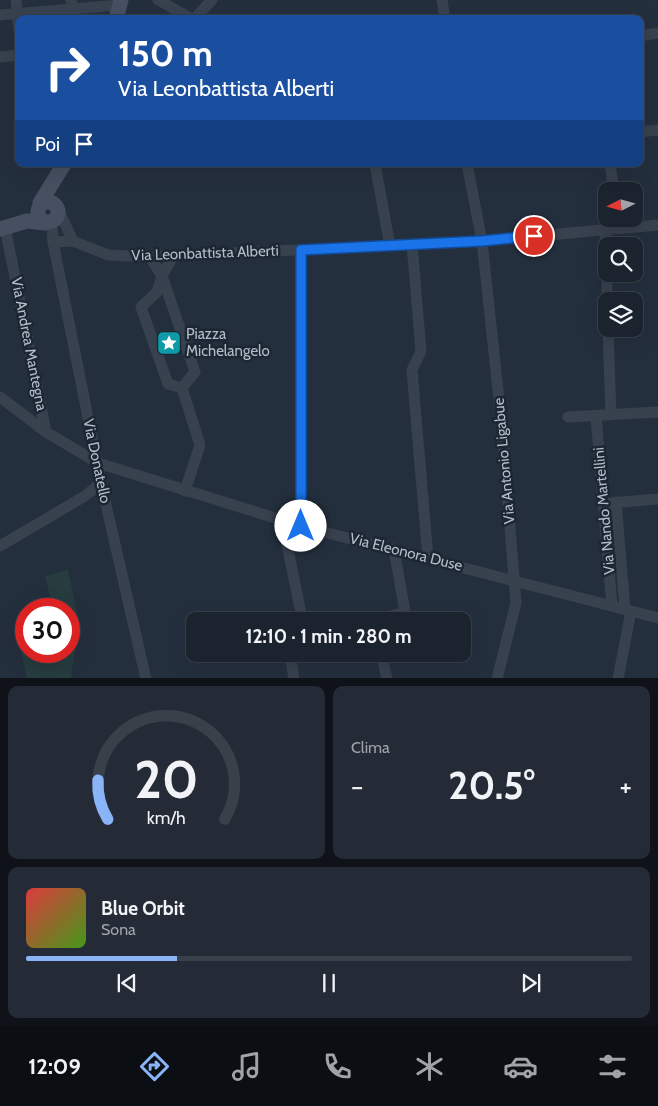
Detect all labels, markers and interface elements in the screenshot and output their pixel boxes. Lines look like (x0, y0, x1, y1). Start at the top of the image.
text: 150 m (118, 32, 213, 75)
icon: right (35, 35, 100, 100)
text: Via Leonbattista Alberti (118, 75, 334, 102)
icon: arrive (70, 130, 98, 158)
text: Poi (35, 133, 60, 156)
north arrow (598, 182, 642, 228)
map controls (598, 182, 643, 337)
pin (513, 215, 555, 257)
icon: arrive (520, 222, 548, 250)
button: search (598, 237, 643, 282)
street label: Via Leonbattista Alberti (131, 241, 279, 265)
street label: Via Andrea Mantegna (7, 276, 51, 413)
button: layers (598, 292, 643, 337)
place label: Piazza Michelangelo (186, 325, 270, 360)
place icon: Piazza Michelangelo (156, 330, 182, 356)
street label: Via Antonio Ligabue (489, 397, 518, 525)
street label: Via Donatello (79, 417, 115, 505)
street label: Via Nando Martellini (589, 446, 619, 576)
position arrow (274, 499, 326, 551)
street label: Via Eleonora Duse (348, 529, 465, 575)
speed limit sign: 30 (15, 598, 80, 663)
text: 12:10 · 1 min · 280 m (245, 625, 412, 648)
text: Clima (351, 738, 390, 757)
text: 20 (134, 748, 199, 811)
text: 20.5° (448, 762, 535, 809)
text: − (351, 769, 363, 803)
text: + (620, 769, 632, 803)
text: km/h (147, 807, 186, 828)
text: Blue Orbit (101, 897, 185, 920)
text: Sona (101, 920, 136, 939)
icon: previous (113, 969, 141, 997)
icon: pause (315, 969, 343, 997)
icon: next (517, 969, 545, 997)
icon: directions (137, 1049, 172, 1084)
icon: music (229, 1049, 264, 1084)
icon: phone (320, 1049, 355, 1084)
icon: climate (412, 1049, 447, 1084)
icon: car (503, 1049, 538, 1084)
icon: filters (595, 1049, 630, 1084)
text: 12:09 (28, 1053, 81, 1080)

